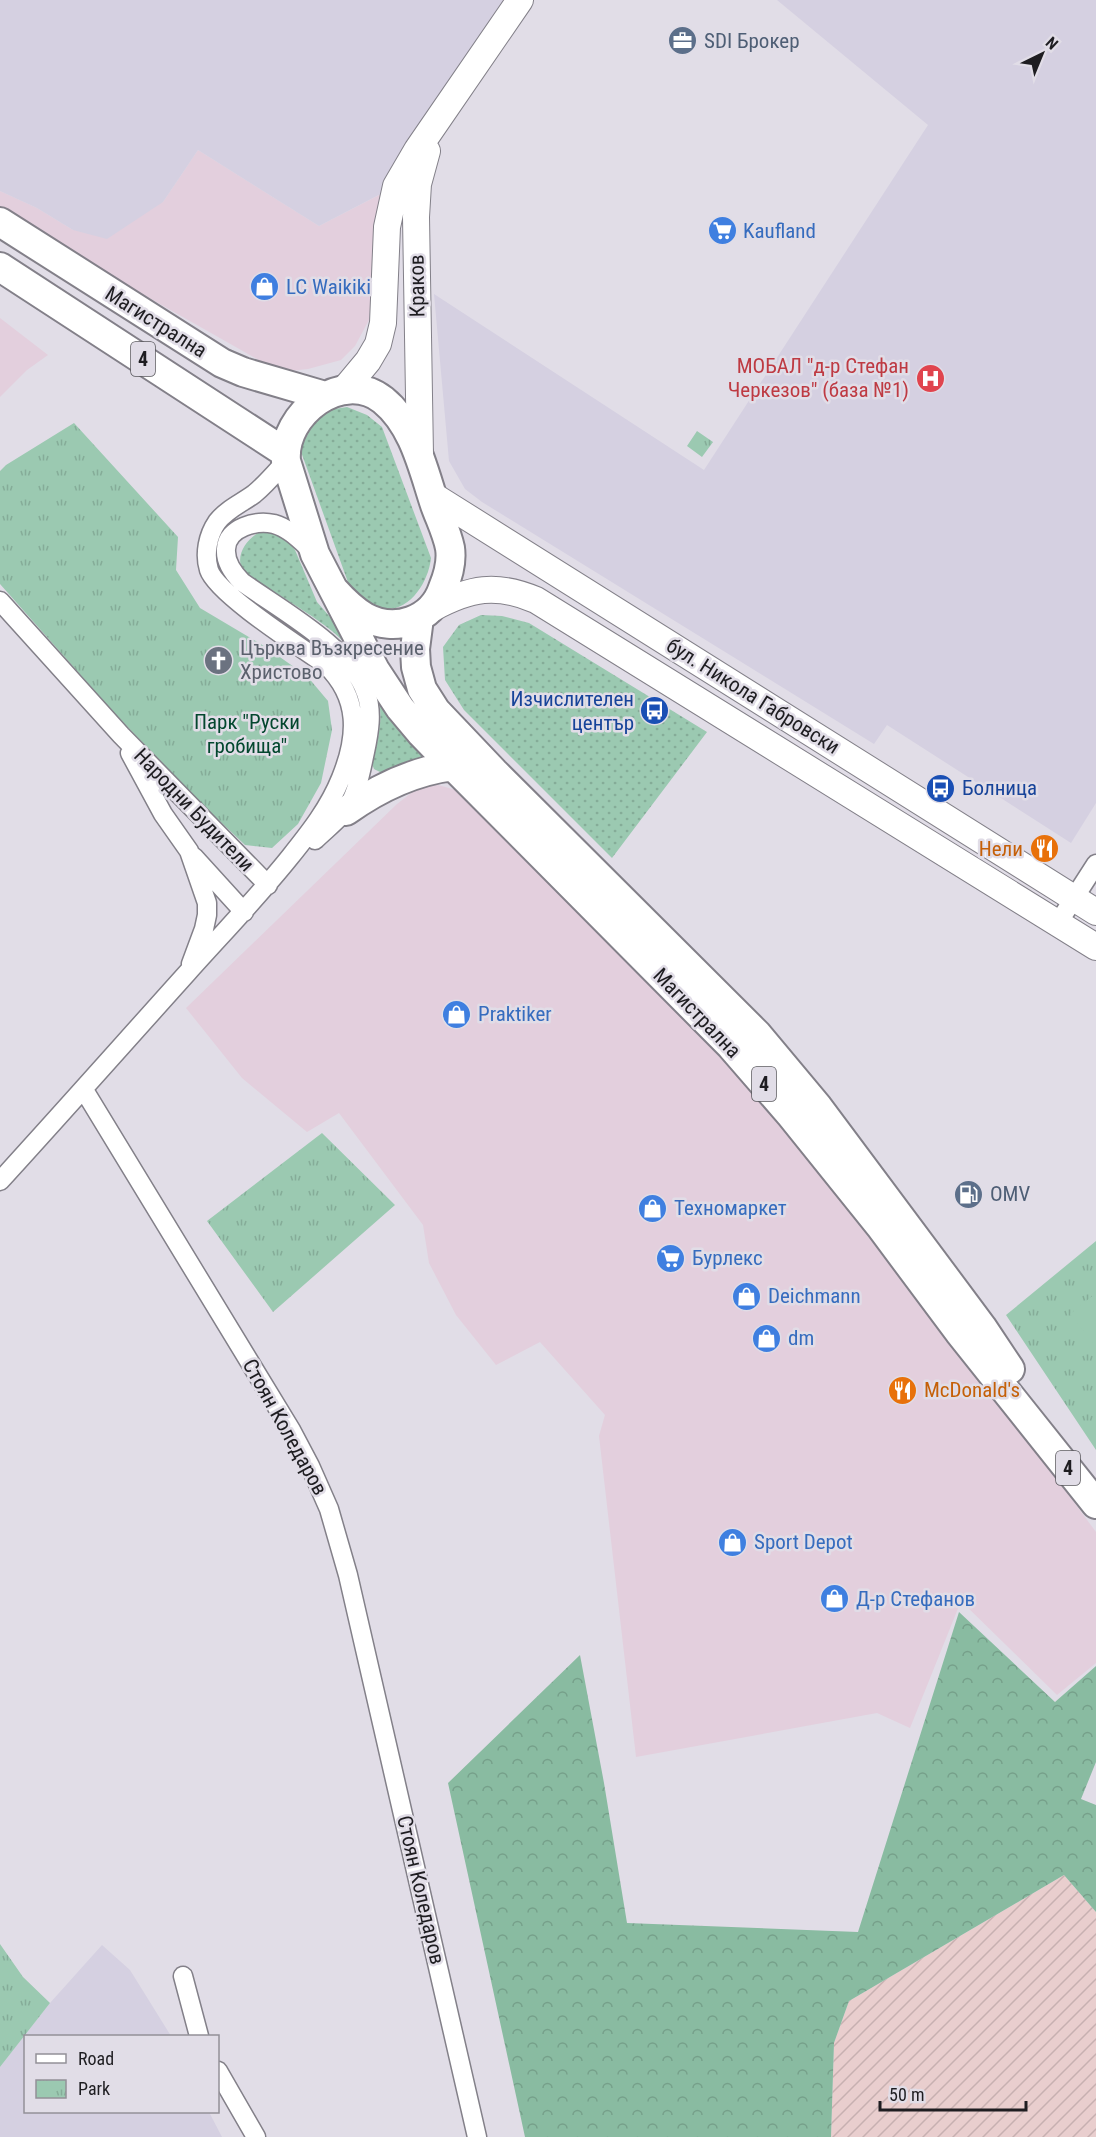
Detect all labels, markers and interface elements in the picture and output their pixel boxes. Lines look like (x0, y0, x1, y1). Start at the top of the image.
north arrow (1012, 24, 1072, 84)
office icon: SDI Брокер (667, 25, 699, 57)
place label: SDI Брокер (704, 29, 800, 53)
text: N (1042, 33, 1062, 54)
supermarket icon: Kaufland (706, 215, 738, 247)
place label: Kaufland (743, 219, 816, 243)
street label: Краков (404, 254, 430, 318)
shop icon: LC Waikiki (249, 271, 281, 303)
place label: LC Waikiki (286, 275, 371, 299)
street label: Магистрална (101, 281, 211, 363)
road number: 4 (131, 342, 155, 376)
place label: МОБАЛ "д-р Стефан Черкезов" (база №1) (728, 354, 909, 402)
hospital icon: МОБАЛ "д-р Стефан Черкезов" (база №1) (914, 362, 946, 394)
street label: бул. Никола Габровски (662, 633, 844, 759)
place label: Църква Възкресение Христово (240, 636, 424, 684)
church icon: Църква Възкресение Христово (203, 644, 235, 676)
place label: Изчислителен център (511, 687, 634, 735)
bus stop icon: Изчислителен център (639, 695, 671, 727)
park label: Парк "Руски гробища" (194, 710, 300, 758)
street label: Народни Будители (129, 743, 259, 877)
bus stop icon: Болница (925, 772, 957, 804)
place label: Болница (962, 776, 1037, 800)
restaurant icon: Нели (1028, 833, 1060, 865)
place label: Нели (979, 837, 1023, 861)
street label: Магистрална (648, 963, 746, 1063)
shop icon: Praktiker (441, 998, 473, 1030)
place label: Praktiker (478, 1002, 552, 1026)
road number: 4 (752, 1067, 776, 1101)
fuel station icon: OMV (953, 1178, 985, 1210)
place label: OMV (990, 1182, 1030, 1206)
shop icon: Техномаркет (637, 1192, 669, 1224)
place label: Техномаркет (674, 1196, 787, 1220)
supermarket icon: Бурлекс (655, 1242, 687, 1274)
place label: Бурлекс (692, 1246, 763, 1270)
shop icon: Deichmann (731, 1280, 763, 1312)
place label: Deichmann (768, 1284, 861, 1308)
shop icon: dm (751, 1322, 783, 1354)
place label: dm (788, 1326, 814, 1350)
street label: Стоян Коледаров (238, 1355, 332, 1499)
restaurant icon: McDonald's (887, 1374, 919, 1406)
place label: McDonald's (924, 1378, 1020, 1402)
road number: 4 (1056, 1451, 1080, 1485)
shop icon: Sport Depot (717, 1526, 749, 1558)
place label: Sport Depot (754, 1530, 853, 1554)
shop icon: Д-р Стефанов (819, 1583, 851, 1615)
place label: Д-р Стефанов (856, 1587, 975, 1611)
street label: Стоян Коледаров (392, 1813, 450, 1967)
legend (24, 2035, 219, 2113)
text: Road (78, 2048, 114, 2069)
scale bar (880, 2074, 1026, 2112)
text: Park (78, 2078, 110, 2099)
text: 50 m (889, 2084, 924, 2105)

